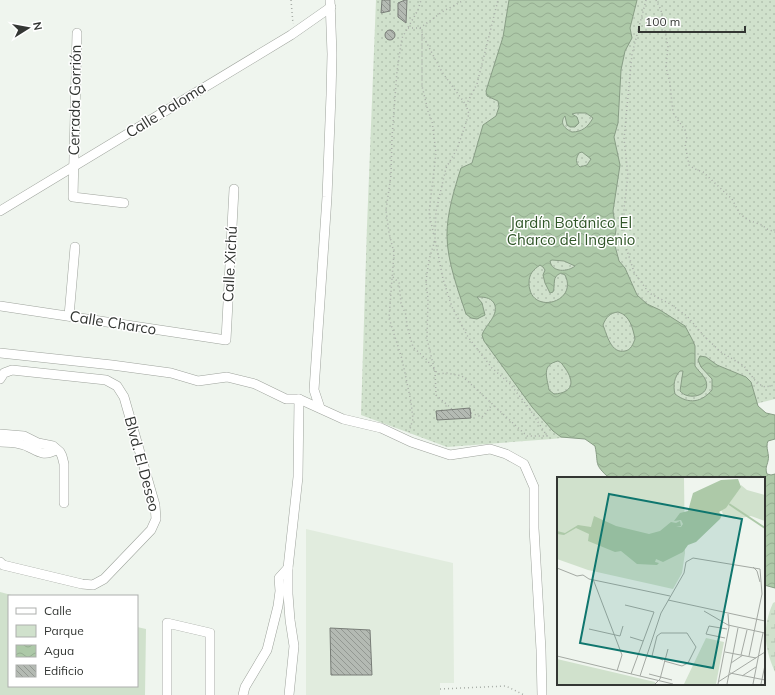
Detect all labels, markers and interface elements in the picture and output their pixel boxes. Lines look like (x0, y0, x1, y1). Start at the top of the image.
north arrow (8, 8, 48, 48)
scale bar (639, 8, 745, 34)
text: 100 m (645, 14, 680, 29)
text: N (30, 21, 45, 32)
street label: Cerrada Gorrión (64, 44, 85, 156)
street label: Calle Paloma (122, 77, 209, 142)
park label: Jardín Botánico El Charco del Ingenio (507, 213, 635, 249)
street label: Calle Xichú (218, 225, 241, 303)
street label: Calle Charco (68, 306, 158, 339)
street label: Blvd. El Deseo (121, 414, 164, 514)
inset map (557, 477, 765, 685)
legend (8, 595, 138, 687)
text: Calle (44, 603, 71, 618)
text: Parque (44, 623, 84, 638)
text: Agua (44, 643, 74, 658)
text: Edificio (44, 663, 84, 678)

